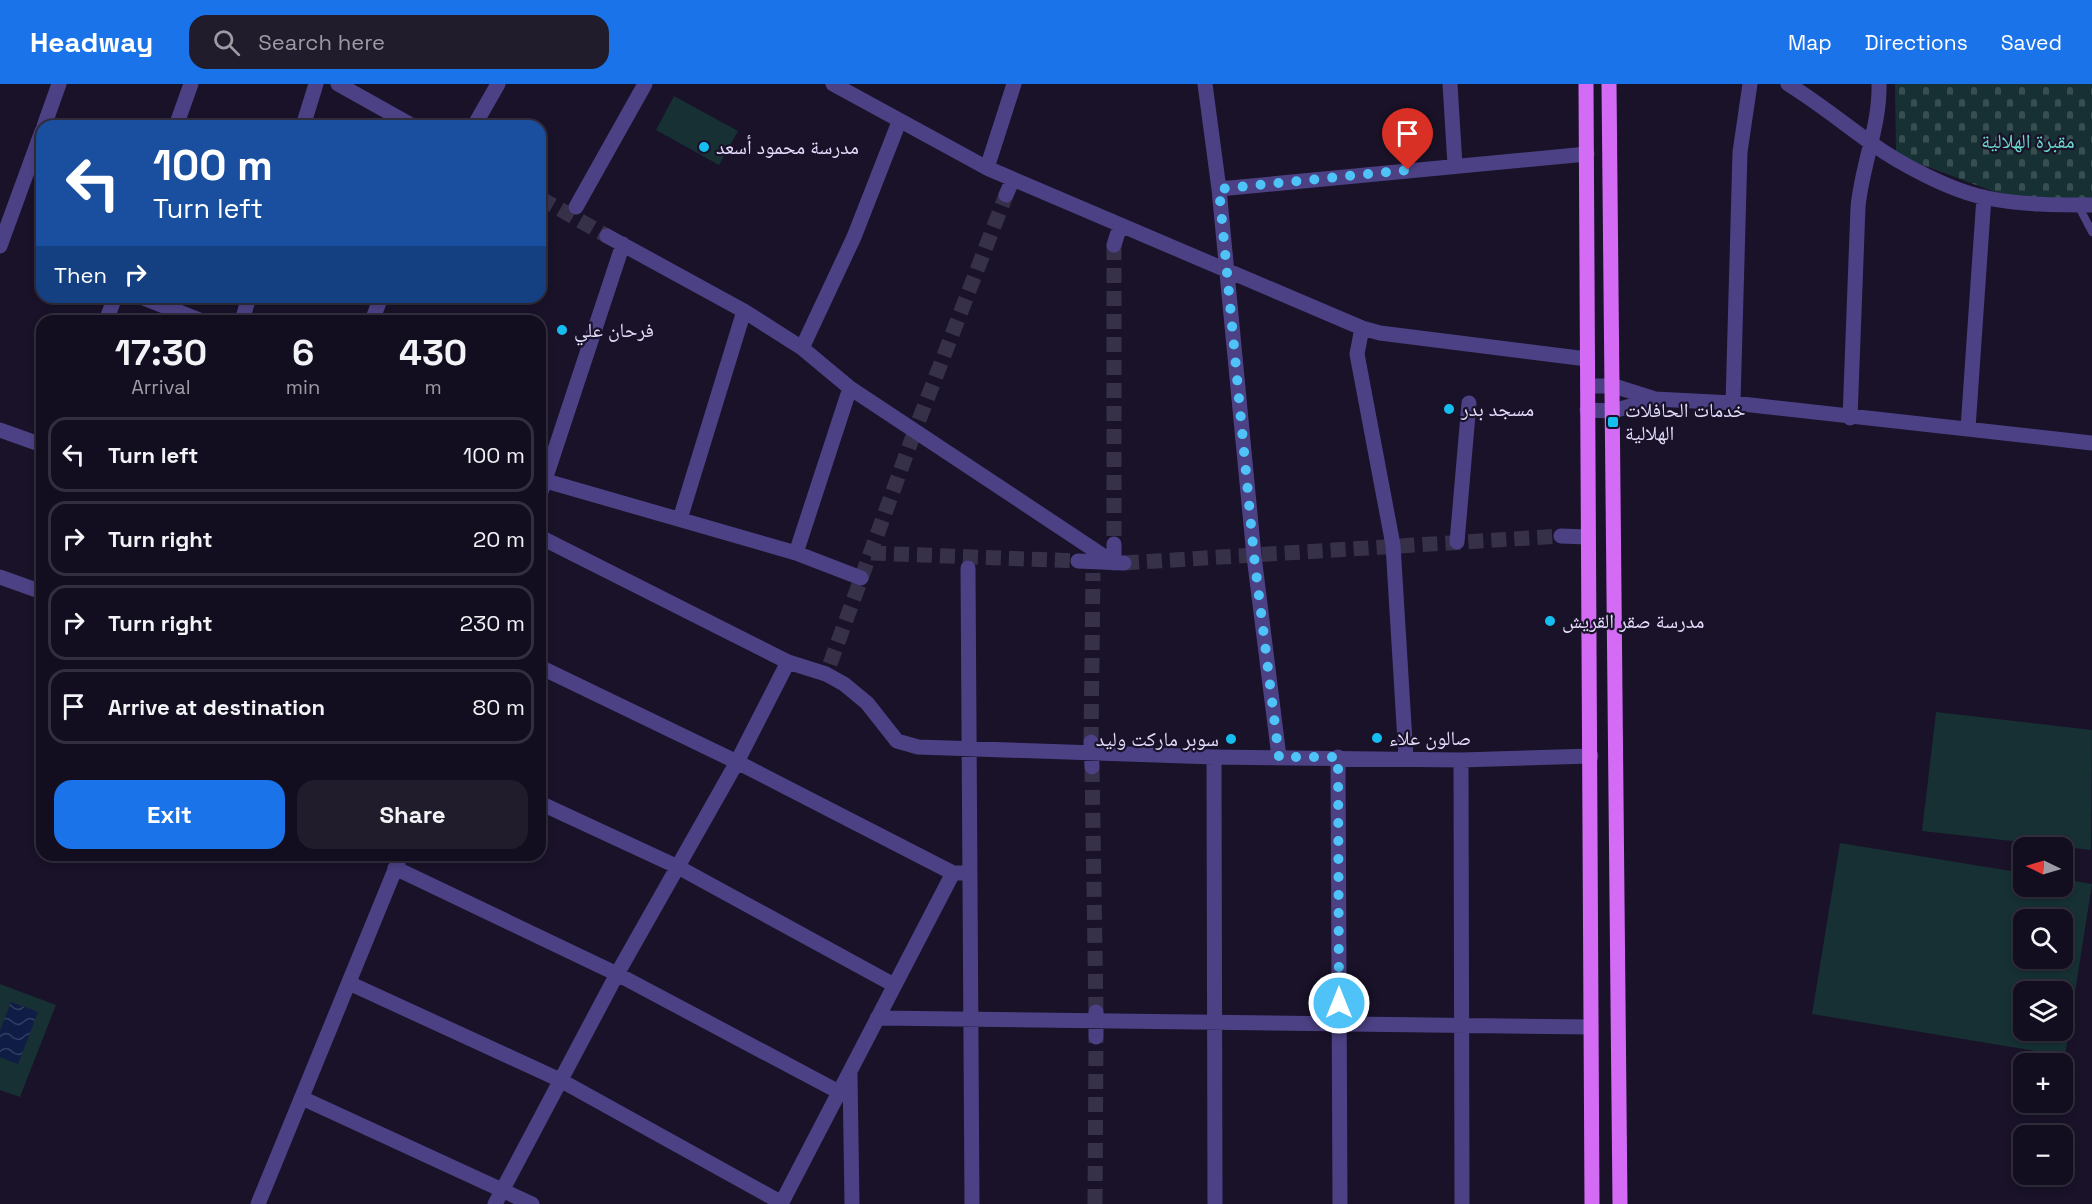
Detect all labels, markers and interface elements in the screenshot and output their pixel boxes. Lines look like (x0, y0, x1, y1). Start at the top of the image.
search box (189, 15, 609, 69)
text: Headway (30, 24, 153, 60)
icon: search (210, 26, 243, 59)
text: Search here (258, 28, 385, 56)
text: Map (1788, 29, 1832, 56)
text: Directions (1865, 29, 1968, 56)
text: Saved (2001, 29, 2062, 56)
pin (1382, 108, 1433, 170)
icon: arrive (1391, 117, 1424, 150)
park label: مقبرة الهلالية (1981, 128, 2075, 154)
place label: مدرسة محمود أسعد (716, 134, 859, 160)
text: 100 m (153, 139, 273, 192)
marker: مدرسة محمود أسعد (697, 140, 711, 154)
icon: left (54, 144, 132, 222)
text: Turn left (153, 191, 263, 226)
icon: right (119, 258, 152, 291)
text: Then (54, 261, 107, 289)
place label: فرحان علي (574, 317, 654, 346)
marker: فرحان علي (555, 323, 569, 337)
text: 17:30 (115, 330, 207, 376)
text: 6 (292, 330, 314, 376)
text: 430 (399, 330, 467, 376)
text: Arrival (131, 374, 191, 400)
text: min (286, 374, 320, 400)
text: m (424, 374, 442, 400)
place label: مسجد بدر (1460, 396, 1534, 422)
place label: خدمات الحافلات الهلالية (1625, 397, 1746, 446)
marker: مسجد بدر (1442, 402, 1456, 416)
marker: خدمات الحافلات الهلالية (1606, 415, 1620, 429)
icon: left (57, 438, 90, 471)
text: Turn left (108, 441, 198, 469)
text: 100 m (463, 441, 525, 469)
icon: right (57, 522, 90, 555)
text: Turn right (108, 525, 213, 553)
text: 20 m (473, 525, 525, 553)
icon: right (57, 606, 90, 639)
place label: مدرسة صقر القريش (1562, 608, 1704, 634)
text: Turn right (108, 609, 213, 637)
text: 230 m (460, 609, 525, 637)
marker: مدرسة صقر القريش (1543, 614, 1557, 628)
icon: arrive (57, 690, 90, 723)
text: Arrive at destination (108, 693, 325, 721)
text: 80 m (473, 693, 525, 721)
place label: صالون علاء (1389, 725, 1471, 751)
place label: سوبر ماركت وليد (1096, 726, 1219, 752)
marker: صالون علاء (1370, 731, 1384, 745)
marker: سوبر ماركت وليد (1224, 732, 1238, 746)
button: Exit (54, 780, 285, 849)
button: Share (297, 780, 528, 849)
north arrow (2013, 837, 2073, 897)
map controls (2013, 837, 2073, 1185)
button: search (2013, 909, 2073, 969)
position arrow (1307, 971, 1371, 1035)
button: layers (2013, 981, 2073, 1041)
button: + (2013, 1053, 2073, 1113)
button: − (2013, 1125, 2073, 1185)

